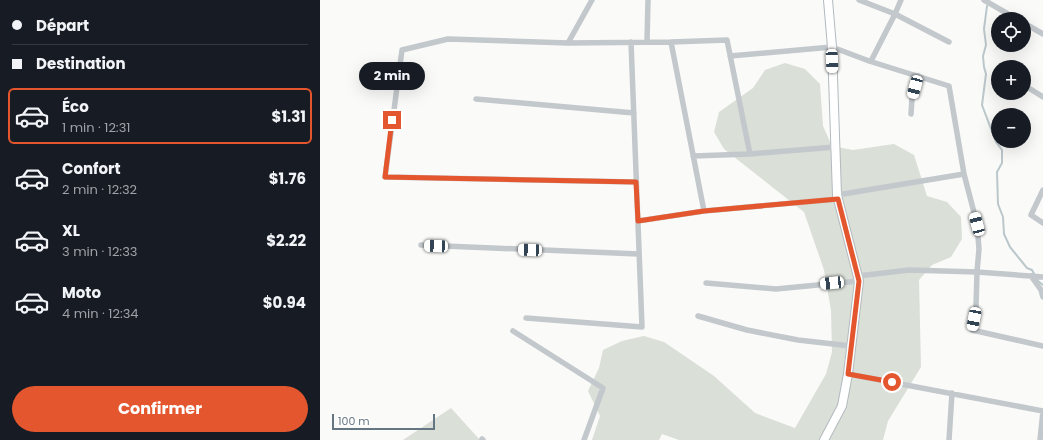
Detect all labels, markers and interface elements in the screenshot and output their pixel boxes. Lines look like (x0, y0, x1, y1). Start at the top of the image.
map controls (991, 12, 1031, 148)
button: locate (991, 12, 1031, 52)
text: Départ (36, 15, 89, 36)
car (826, 49, 838, 73)
text: Destination (36, 53, 126, 74)
button: + (991, 60, 1031, 100)
callout: 2 min (359, 62, 425, 90)
text: 2 min (374, 66, 410, 85)
car (906, 74, 924, 100)
text: Éco (62, 96, 89, 117)
icon: car (14, 98, 50, 134)
text: $1.31 (272, 106, 306, 127)
button: − (991, 108, 1031, 148)
route end (383, 111, 401, 129)
text: 1 min · 12:31 (62, 118, 130, 137)
text: Confort (62, 158, 121, 179)
icon: car (14, 160, 50, 196)
text: $1.76 (269, 168, 306, 189)
text: 2 min · 12:32 (62, 180, 137, 199)
car (968, 211, 986, 237)
text: XL (62, 220, 80, 241)
icon: car (14, 222, 50, 258)
text: $2.22 (266, 230, 306, 251)
car (424, 240, 448, 252)
text: 3 min · 12:33 (62, 242, 137, 261)
car (518, 244, 542, 256)
car (819, 276, 845, 290)
text: Moto (62, 282, 101, 303)
icon: car (14, 284, 50, 320)
text: $0.94 (263, 292, 306, 313)
text: 4 min · 12:34 (62, 304, 139, 323)
car (966, 306, 982, 332)
route start (883, 373, 901, 391)
button: Confirmer (12, 386, 308, 432)
scale bar (332, 412, 435, 431)
text: 100 m (338, 413, 370, 429)

